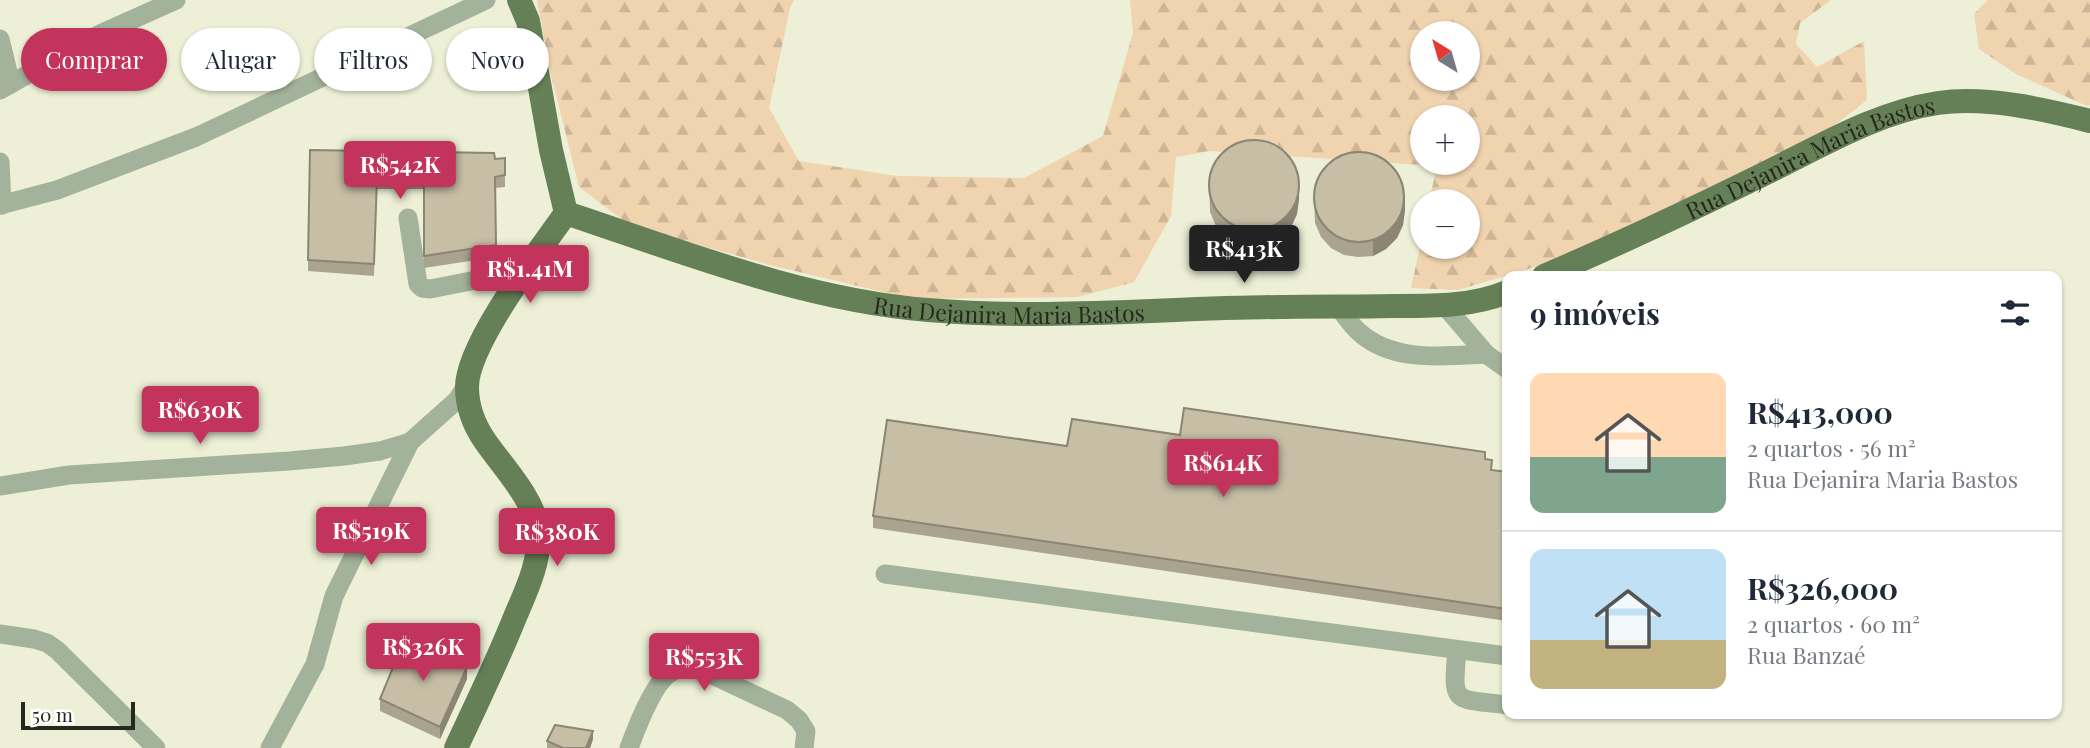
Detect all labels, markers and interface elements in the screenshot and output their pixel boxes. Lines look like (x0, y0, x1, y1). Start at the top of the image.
north arrow (1410, 21, 1480, 91)
map controls (1410, 21, 1480, 259)
chip: Comprar (21, 28, 167, 91)
chip: Alugar (181, 28, 300, 91)
chip: Filtros (314, 28, 432, 91)
chip: Novo (446, 28, 549, 91)
street label: Rua Dejanira Maria Bastos (1680, 88, 1937, 226)
button: + (1410, 105, 1480, 175)
pin: R$542K (343, 142, 457, 201)
text: R$542K (360, 148, 440, 179)
button: − (1410, 189, 1480, 259)
pin: R$413K (1187, 226, 1301, 285)
text: R$413K (1205, 232, 1283, 263)
pin: R$1.41M (465, 246, 595, 305)
text: R$1.41M (487, 252, 573, 283)
street label: Rua Dejanira Maria Bastos (872, 288, 1145, 329)
text: 9 imóveis (1530, 293, 1660, 333)
icon: filters (1996, 294, 2034, 332)
pin: R$630K (143, 386, 257, 446)
text: R$413,000 (1747, 392, 1893, 432)
text: R$630K (158, 393, 242, 424)
icon: home (1586, 401, 1670, 485)
text: 2 quartos · 56 m² (1747, 432, 1916, 463)
pin: R$614K (1166, 440, 1280, 499)
text: R$614K (1183, 446, 1263, 477)
text: Rua Dejanira Maria Bastos (1747, 463, 2018, 494)
pin: R$519K (314, 508, 428, 567)
pin: R$380K (500, 508, 614, 568)
text: R$519K (332, 514, 410, 545)
text: R$380K (515, 515, 599, 546)
text: R$326,000 (1747, 568, 1898, 608)
icon: home (1586, 577, 1670, 661)
text: 2 quartos · 60 m² (1747, 608, 1920, 639)
pin: R$326K (366, 624, 480, 683)
text: R$326K (382, 630, 464, 661)
pin: R$553K (647, 634, 761, 693)
text: Rua Banzaé (1747, 639, 1866, 670)
text: R$553K (665, 640, 743, 671)
scale bar (21, 699, 135, 731)
text: 50 m (32, 701, 73, 727)

